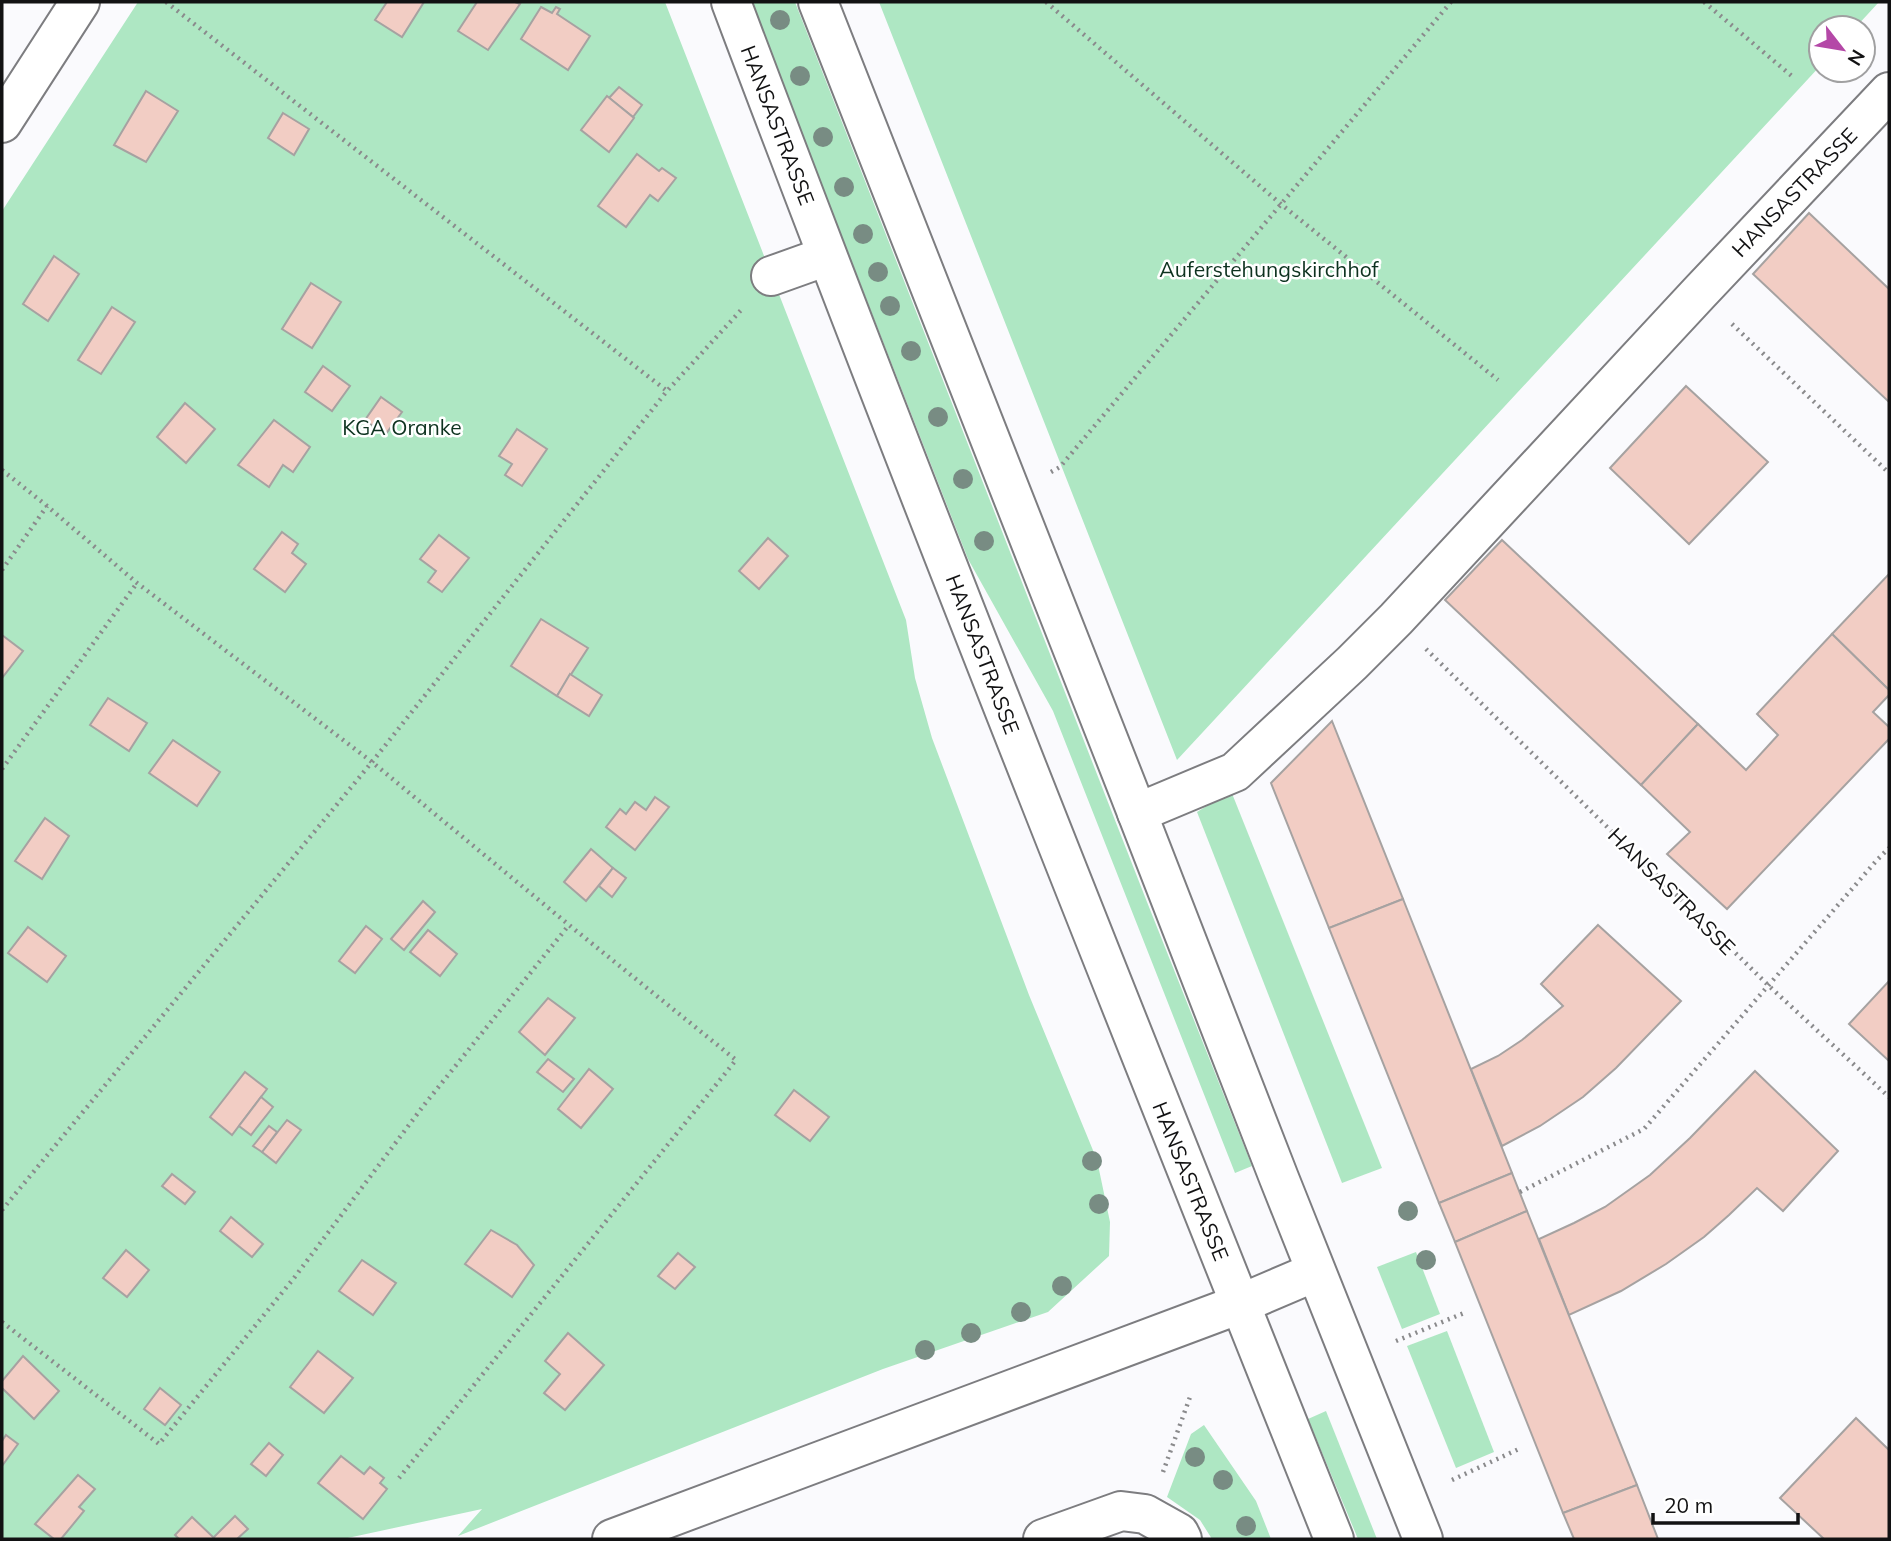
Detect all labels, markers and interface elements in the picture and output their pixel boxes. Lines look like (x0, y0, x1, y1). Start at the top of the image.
north arrow (1807, 14, 1877, 84)
street label: HANSASTRASSE (736, 41, 820, 209)
text: N (1843, 45, 1871, 70)
street label: HANSASTRASSE (1726, 122, 1862, 262)
park label: Auferstehungskirchhof (1159, 256, 1380, 282)
park label: KGA Oranke (342, 414, 462, 440)
street label: HANSASTRASSE (941, 570, 1025, 738)
street label: HANSASTRASSE (1603, 822, 1741, 960)
street label: HANSASTRASSE (1147, 1098, 1235, 1264)
scale bar (1653, 1482, 1798, 1526)
text: 20 m (1664, 1492, 1713, 1518)

